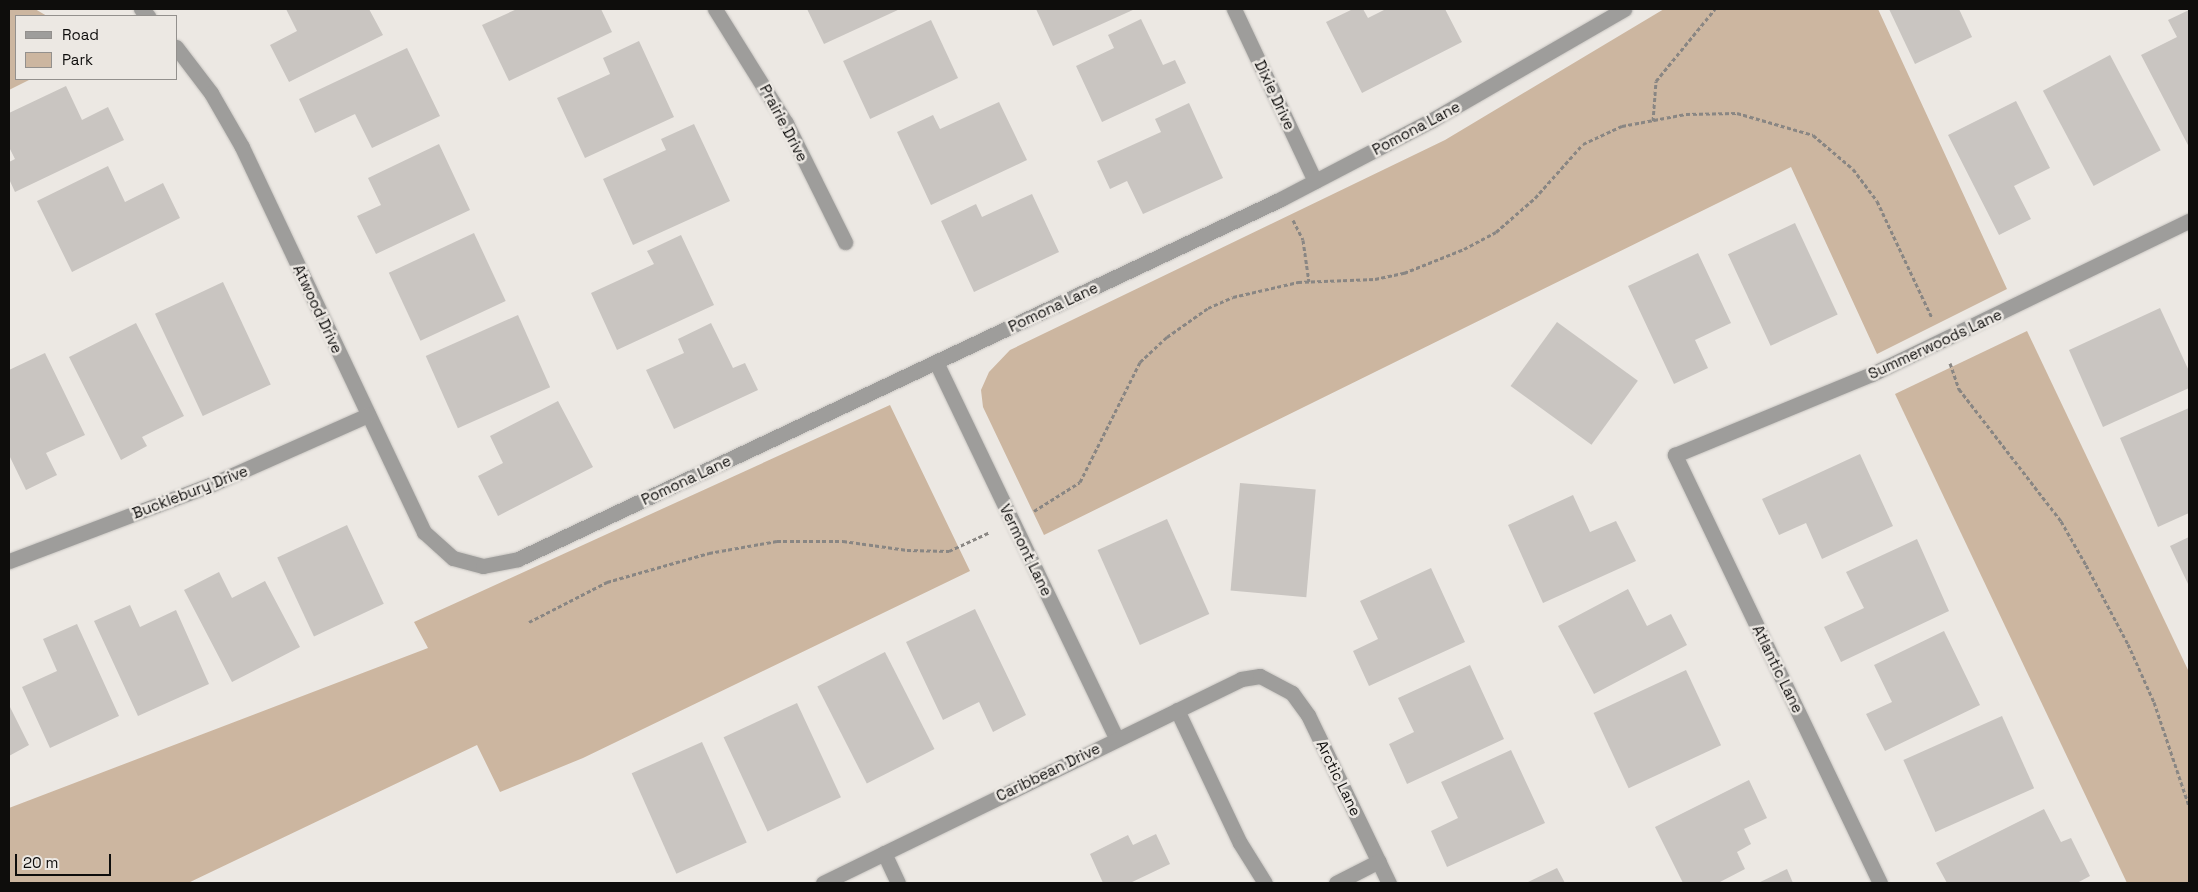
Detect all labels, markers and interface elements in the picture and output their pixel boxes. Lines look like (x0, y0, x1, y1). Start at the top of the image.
legend (15, 15, 178, 80)
text: Road (62, 25, 99, 44)
text: Park (62, 50, 93, 69)
street label: Dixie Drive (1251, 57, 1299, 133)
street label: Prairie Drive (756, 81, 812, 165)
street label: Pomona Lane (1369, 97, 1463, 159)
street label: Atwood Drive (290, 262, 346, 356)
street label: Pomona Lane (1005, 278, 1101, 336)
street label: Summerwoods Lane (1865, 305, 2005, 383)
street label: Pomona Lane (638, 451, 734, 509)
street label: Bucklebury Drive (130, 462, 250, 522)
street label: Vermont Lane (996, 501, 1056, 599)
street label: Atlantic Lane (1749, 622, 1807, 716)
street label: Arctic Lane (1313, 737, 1365, 819)
street label: Caribbean Drive (993, 739, 1103, 805)
scale bar (18, 844, 114, 876)
text: 20 m (23, 853, 58, 872)

